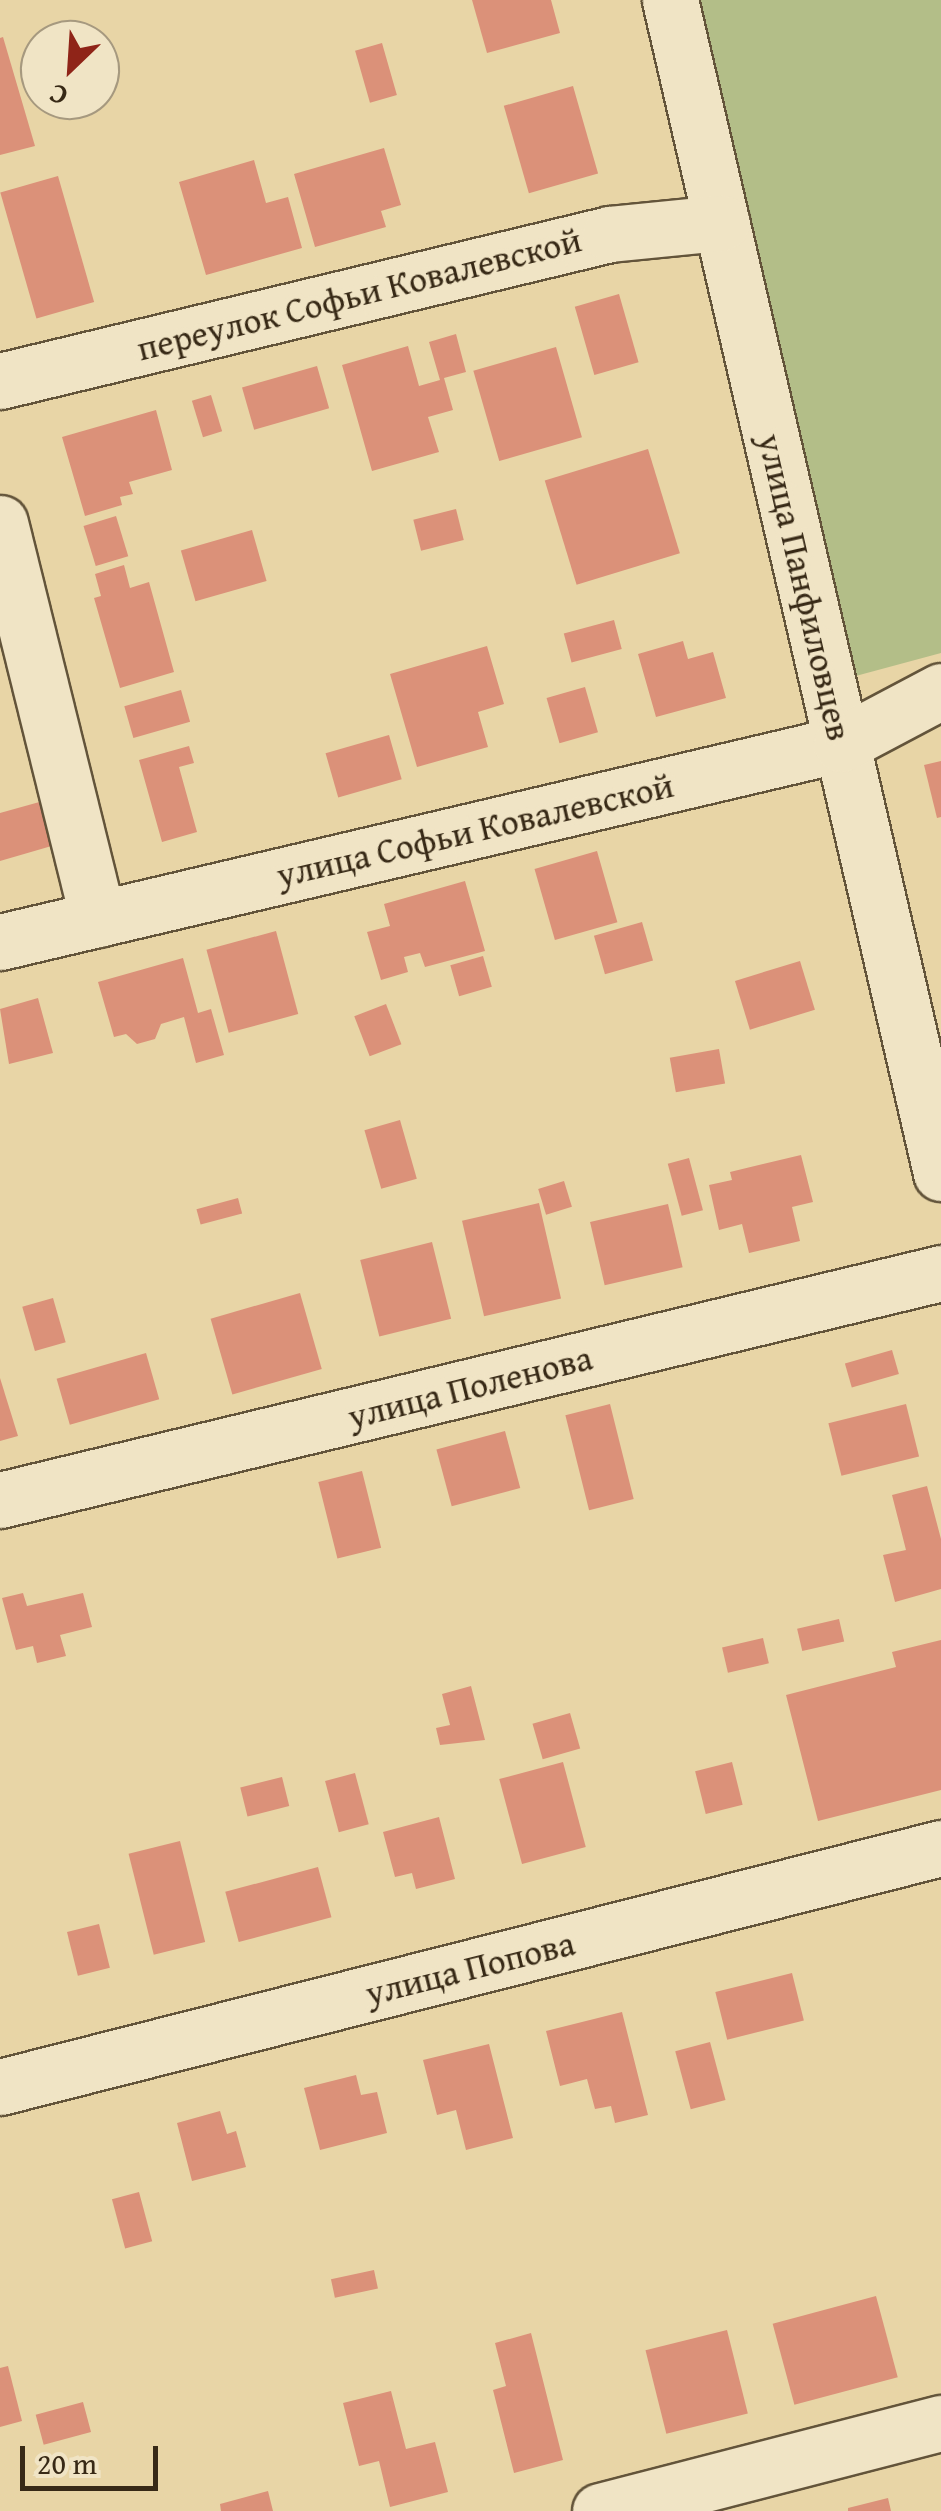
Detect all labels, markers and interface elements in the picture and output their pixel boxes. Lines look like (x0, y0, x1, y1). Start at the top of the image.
north arrow (20, 20, 120, 120)
text: С (42, 74, 74, 118)
street label: переулок Софьи Ковалевской (133, 218, 585, 370)
street label: улица Панфиловцев (749, 430, 861, 744)
street label: улица Софьи Ковалевской (273, 764, 677, 896)
street label: улица Поленова (344, 1336, 596, 1438)
street label: улица Попова (361, 1922, 579, 2014)
scale bar (25, 2426, 162, 2488)
text: 20 m (37, 2441, 97, 2485)

